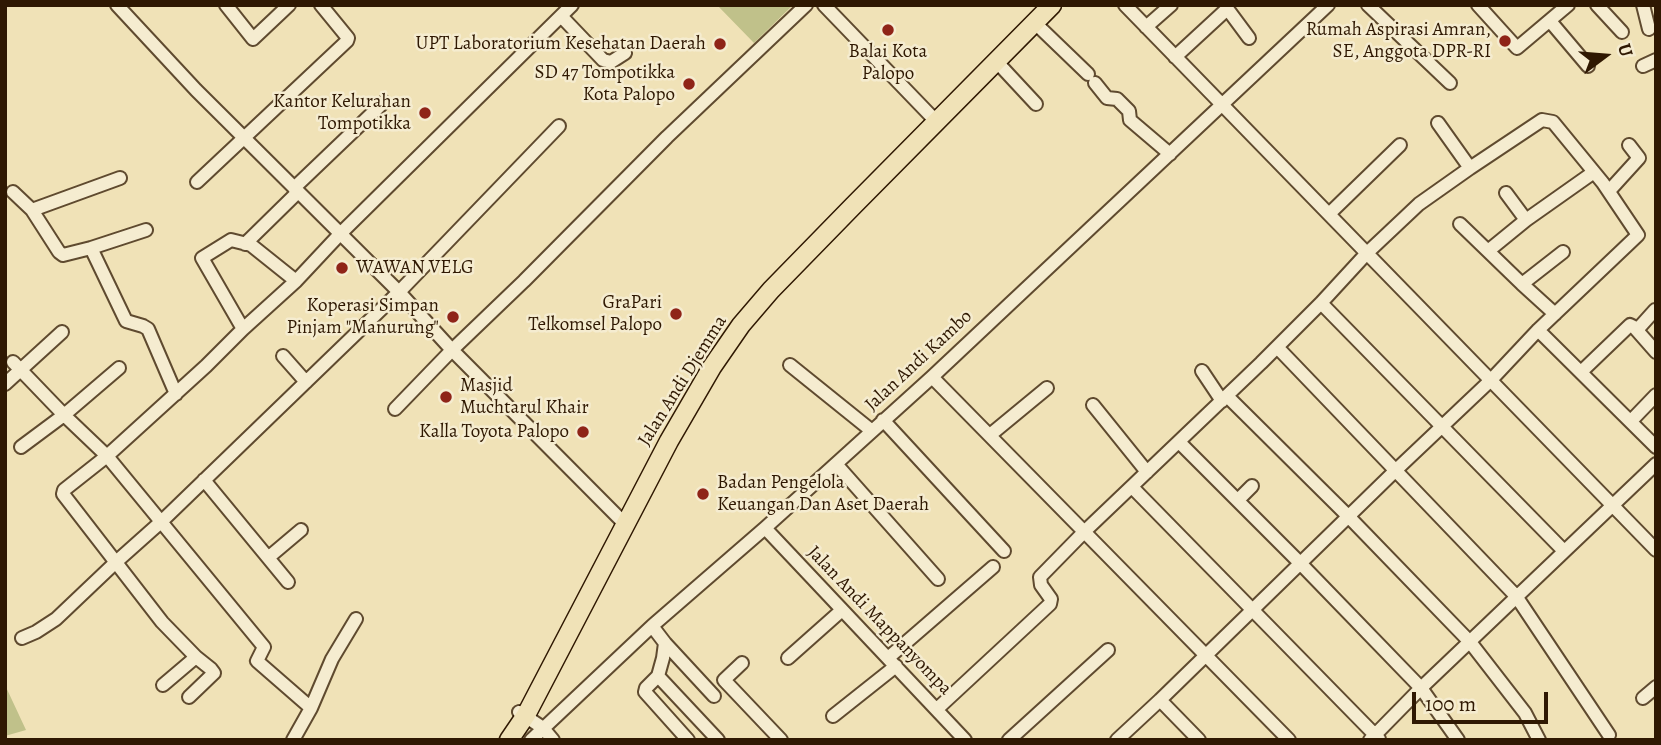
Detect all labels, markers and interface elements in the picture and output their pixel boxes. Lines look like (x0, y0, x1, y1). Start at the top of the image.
place label: Rumah Aspirasi Amran, SE, Anggota DPR-RI (1306, 19, 1491, 63)
north arrow (1570, 21, 1640, 91)
marker: Balai Kota Palopo (880, 22, 896, 38)
place label: UPT Laboratorium Kesehatan Daerah (416, 33, 706, 55)
marker: Rumah Aspirasi Amran, SE, Anggota DPR-RI (1497, 33, 1513, 49)
marker: UPT Laboratorium Kesehatan Daerah (712, 36, 728, 52)
place label: Balai Kota Palopo (849, 41, 927, 85)
text: U (1611, 41, 1639, 60)
place label: SD 47 Tompotikka Kota Palopo (534, 62, 675, 106)
marker: SD 47 Tompotikka Kota Palopo (681, 76, 697, 92)
place label: Kantor Kelurahan Tompotikka (273, 91, 411, 135)
marker: Kantor Kelurahan Tompotikka (417, 105, 433, 121)
place label: WAWAN VELG (356, 257, 474, 279)
marker: WAWAN VELG (334, 260, 350, 276)
place label: GraPari Telkomsel Palopo (528, 292, 662, 336)
place label: Koperasi Simpan Pinjam "Manurung" (286, 295, 439, 339)
marker: GraPari Telkomsel Palopo (668, 306, 684, 322)
street label: Jalan Andi Kambo (861, 306, 977, 416)
marker: Koperasi Simpan Pinjam "Manurung" (445, 309, 461, 325)
street label: Jalan Andi Djemma (634, 311, 732, 451)
place label: Masjid Muchtarul Khair (460, 375, 589, 419)
marker: Masjid Muchtarul Khair (438, 389, 454, 405)
place label: Kalla Toyota Palopo (419, 421, 569, 443)
marker: Kalla Toyota Palopo (575, 424, 591, 440)
place label: Badan Pengelola Keuangan Dan Aset Daerah (717, 472, 929, 516)
marker: Badan Pengelola Keuangan Dan Aset Daerah (695, 486, 711, 502)
street label: Jalan Andi Mappanyompa (802, 542, 956, 700)
scale bar (1416, 678, 1552, 722)
text: 100 m (1425, 690, 1476, 718)

